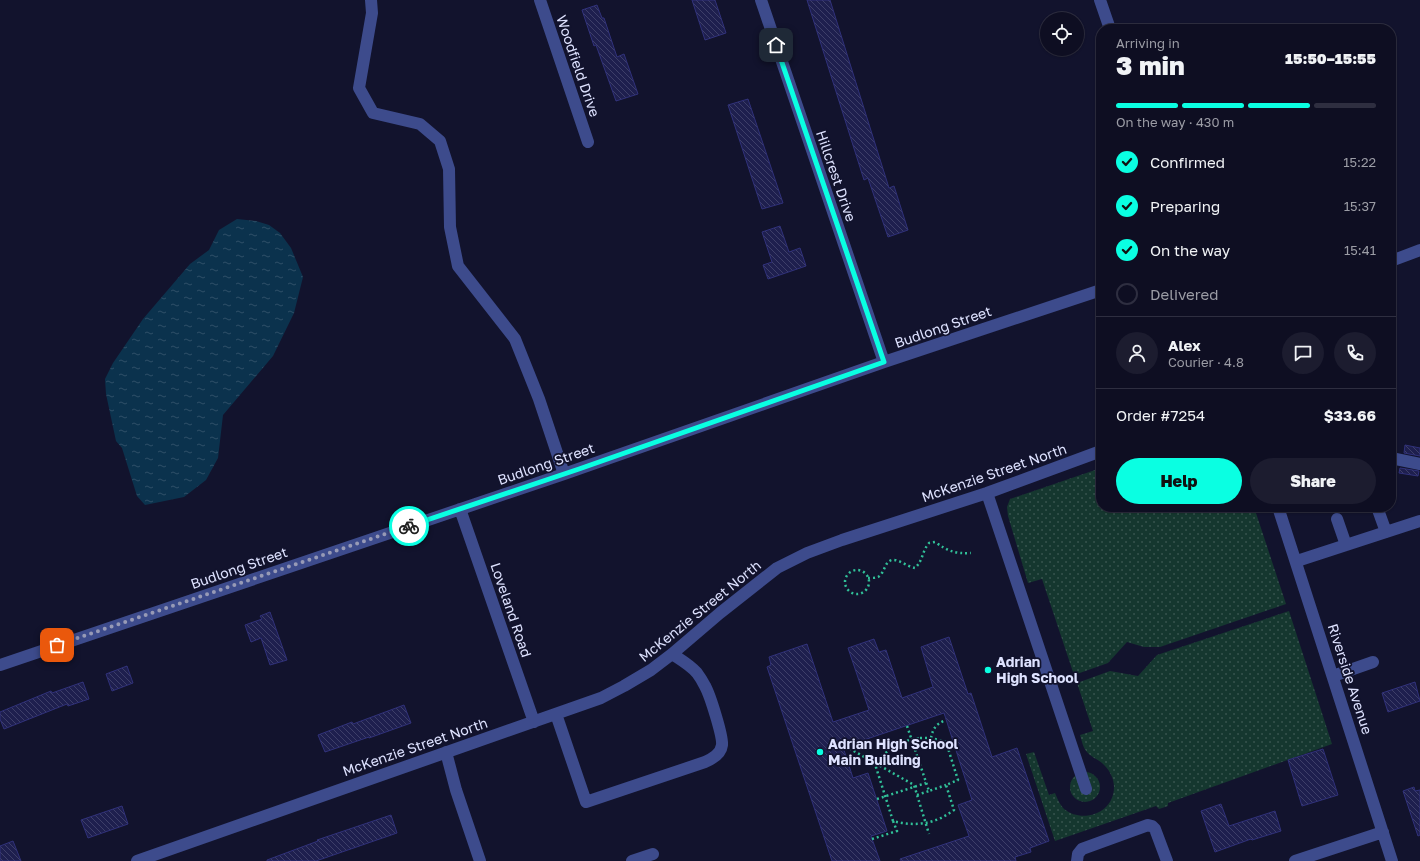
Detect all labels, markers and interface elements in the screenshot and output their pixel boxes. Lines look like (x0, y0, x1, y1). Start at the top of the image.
map controls (1040, 12, 1084, 56)
button: locate (1040, 12, 1084, 56)
street label: Woodfield Drive (553, 13, 604, 119)
pin (759, 28, 793, 62)
icon: home (765, 34, 787, 56)
text: Arriving in (1116, 35, 1180, 51)
text: 15:50–15:55 (1285, 49, 1376, 67)
text: 3 min (1116, 50, 1185, 81)
text: On the way · 430 m (1116, 114, 1234, 130)
street label: Hillcrest Drive (813, 128, 860, 224)
icon: check (1116, 151, 1138, 173)
text: Confirmed (1150, 153, 1225, 171)
text: 15:22 (1343, 154, 1376, 170)
icon: check (1116, 195, 1138, 217)
text: Preparing (1150, 197, 1220, 215)
text: 15:37 (1344, 198, 1376, 214)
icon: check (1116, 239, 1138, 261)
text: On the way (1150, 241, 1230, 259)
text: 15:41 (1344, 242, 1376, 258)
text: Delivered (1150, 285, 1218, 303)
street label: Budlong Street (892, 302, 994, 351)
button: person (1116, 332, 1158, 374)
button: chat (1282, 332, 1324, 374)
button: phone (1334, 332, 1376, 374)
text: Alex (1168, 336, 1201, 354)
text: Courier · 4.8 (1168, 354, 1244, 370)
text: Order #7254 (1116, 406, 1205, 424)
text: $33.66 (1324, 406, 1376, 424)
street label: Budlong Street (495, 439, 597, 488)
street label: McKenzie Street North (919, 440, 1069, 505)
button: Help (1116, 458, 1242, 504)
button: Share (1250, 458, 1376, 504)
courier (389, 506, 429, 546)
icon: bike (398, 515, 420, 537)
street label: Budlong Street (188, 543, 290, 592)
street label: McKenzie Street North (635, 556, 764, 665)
street label: Loveland Road (487, 560, 536, 659)
street label: Riverside Avenue (1325, 621, 1376, 736)
pin (40, 628, 74, 662)
icon: bag (46, 634, 68, 656)
place label: Adrian High School (996, 653, 1079, 686)
marker: Adrian High School (983, 665, 993, 675)
street label: McKenzie Street North (340, 714, 490, 779)
place label: Adrian High School Main Building (828, 735, 959, 768)
marker: Adrian High School Main Building (815, 747, 825, 757)

